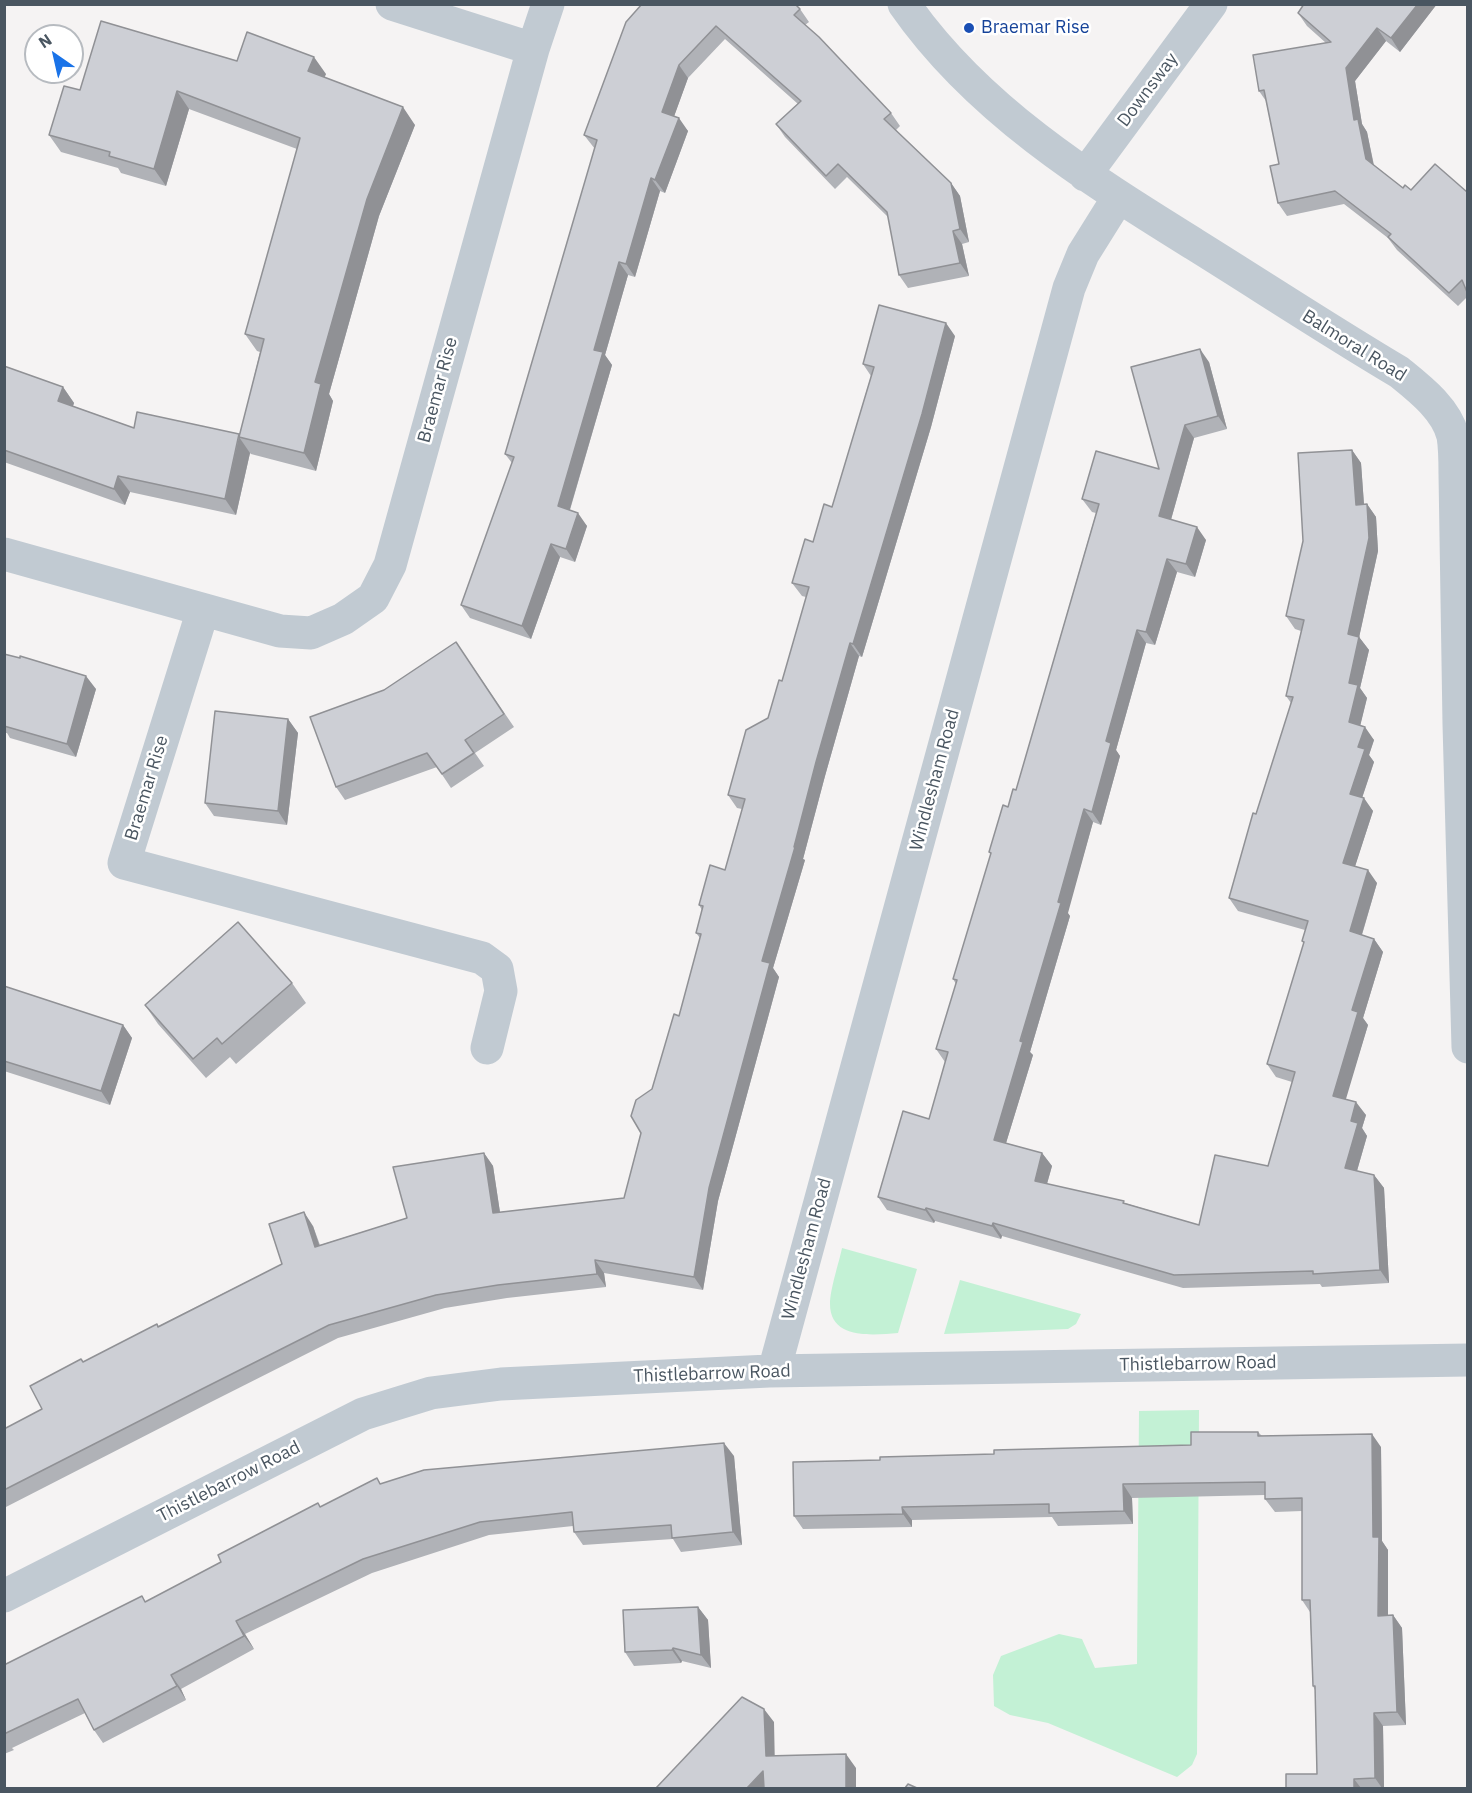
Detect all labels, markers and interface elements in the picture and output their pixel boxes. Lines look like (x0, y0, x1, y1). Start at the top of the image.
place label: Braemar Rise (981, 17, 1090, 39)
marker: Braemar Rise (962, 21, 976, 35)
north arrow (24, 24, 84, 84)
text: N (35, 29, 55, 52)
street label: Downsway (1113, 49, 1183, 131)
street label: Balmoral Road (1298, 305, 1410, 387)
street label: Braemar Rise (414, 335, 462, 445)
street label: Windlesham Road (906, 707, 964, 853)
street label: Braemar Rise (121, 733, 173, 843)
street label: Windlesham Road (778, 1176, 836, 1322)
street label: Thistlebarrow Road (1119, 1352, 1277, 1376)
street label: Thistlebarrow Road (633, 1360, 791, 1388)
street label: Thistlebarrow Road (154, 1437, 304, 1527)

